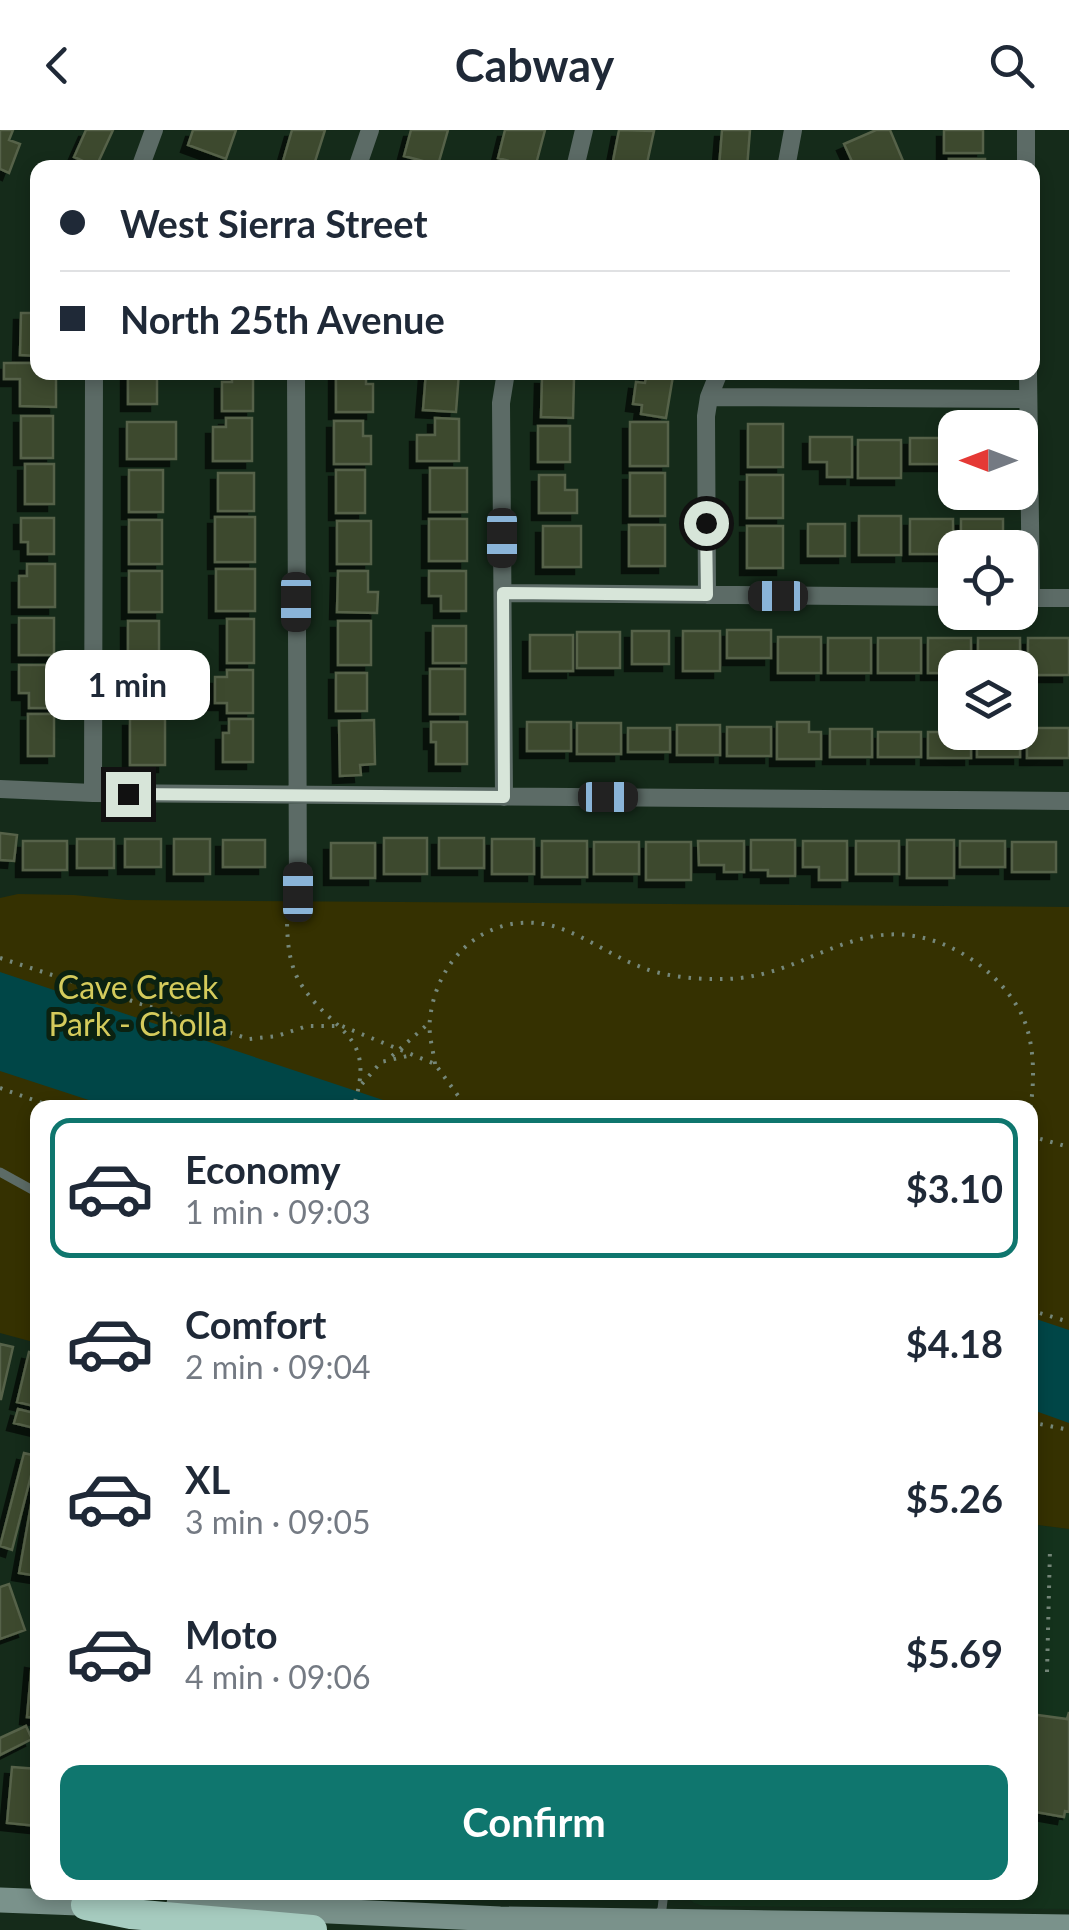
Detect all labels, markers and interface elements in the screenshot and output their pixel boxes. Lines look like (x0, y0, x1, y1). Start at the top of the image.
icon: back (30, 38, 85, 93)
text: Cabway (455, 38, 614, 92)
icon: search (984, 38, 1039, 93)
text: West Sierra Street (120, 200, 428, 246)
text: North 25th Avenue (120, 296, 445, 342)
north arrow (938, 410, 1038, 510)
map controls (938, 410, 1038, 750)
route start (684, 501, 729, 546)
car (487, 508, 517, 568)
button: locate (938, 530, 1038, 630)
car (281, 572, 311, 632)
car (748, 581, 808, 611)
callout: 1 min (46, 649, 210, 719)
button: layers (938, 650, 1038, 750)
text: 1 min (88, 665, 167, 704)
route end (106, 772, 151, 817)
car (578, 782, 638, 812)
car (283, 862, 313, 922)
park label: Cave Creek Park - Cholla (48, 967, 228, 1043)
icon: car (65, 1143, 155, 1233)
text: Economy (185, 1146, 340, 1192)
text: $3.10 (906, 1165, 1003, 1211)
text: 1 min · 09:03 (185, 1192, 371, 1231)
icon: car (65, 1298, 155, 1388)
text: Comfort (185, 1301, 326, 1347)
text: $4.18 (906, 1320, 1003, 1366)
text: 2 min · 09:04 (185, 1347, 371, 1386)
icon: car (65, 1453, 155, 1543)
text: XL (185, 1456, 230, 1502)
text: $5.26 (906, 1475, 1003, 1521)
text: 3 min · 09:05 (185, 1502, 371, 1541)
icon: car (65, 1608, 155, 1698)
text: Moto (185, 1611, 278, 1657)
text: $5.69 (906, 1630, 1003, 1676)
text: 4 min · 09:06 (185, 1657, 371, 1696)
button: Confirm (60, 1765, 1008, 1880)

